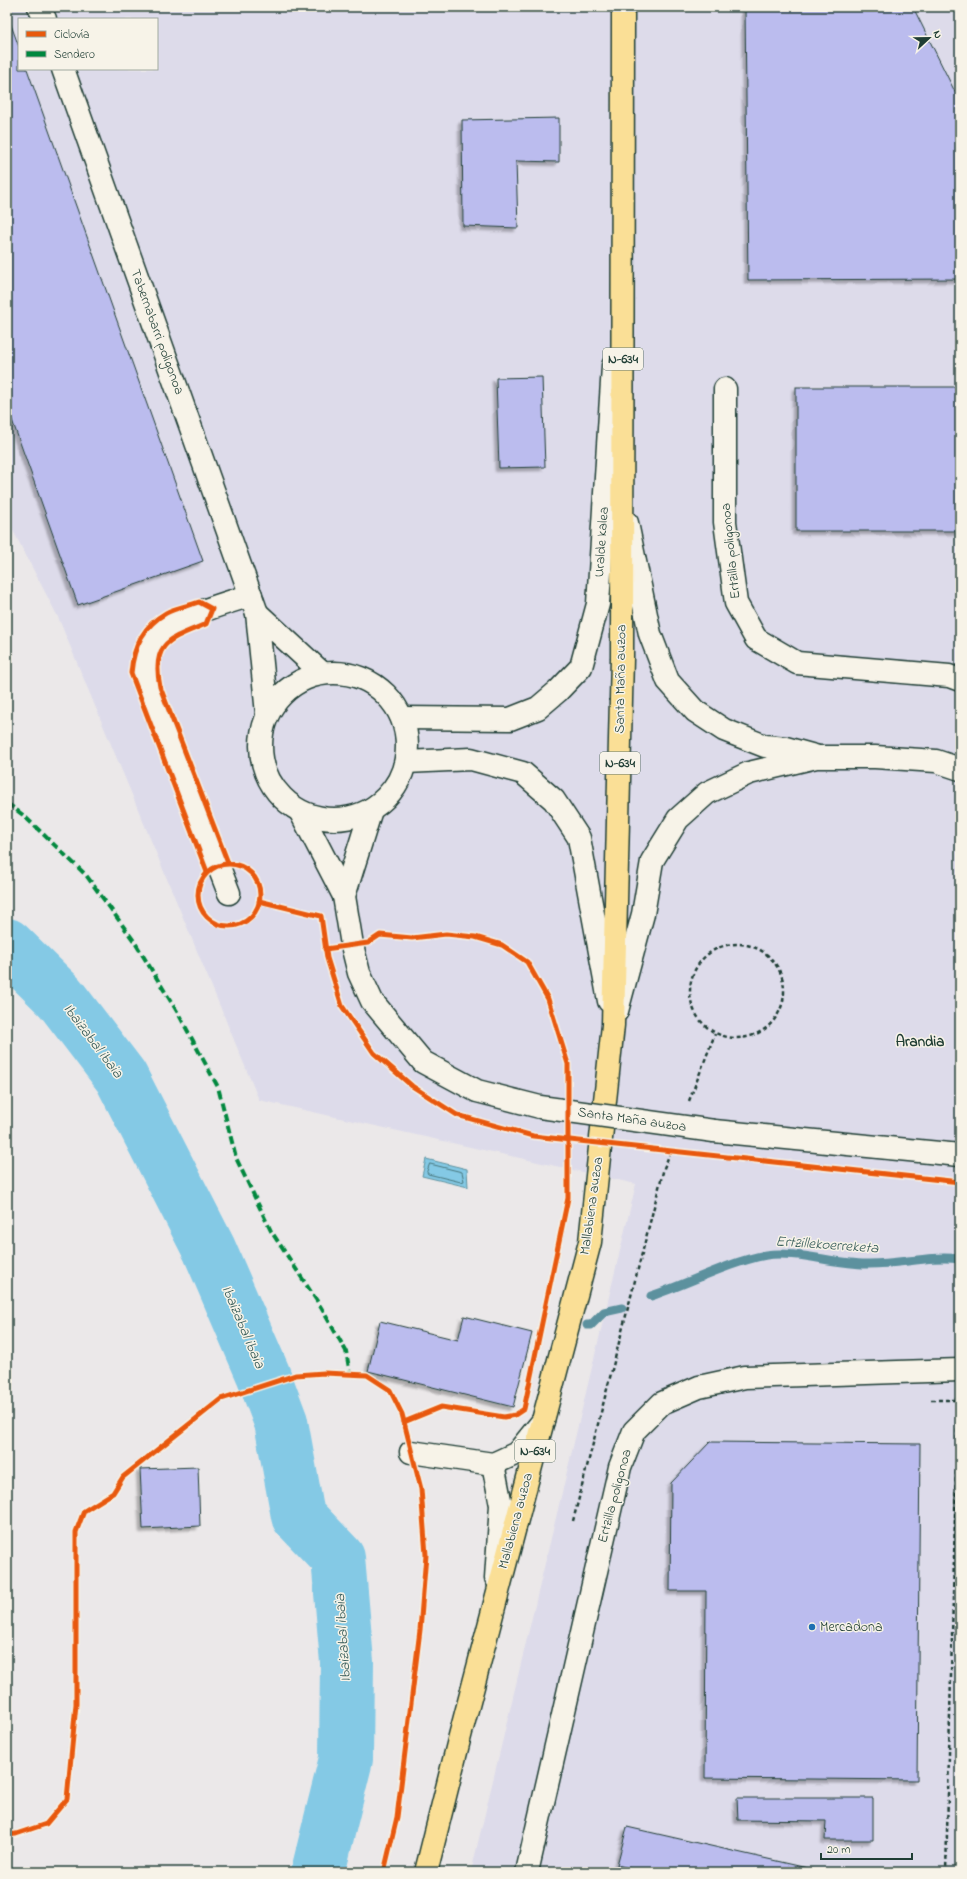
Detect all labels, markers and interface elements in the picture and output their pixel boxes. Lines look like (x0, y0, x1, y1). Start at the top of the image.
legend (18, 18, 158, 70)
north arrow (909, 18, 949, 58)
text: Ciclovía (54, 26, 90, 44)
text: N (929, 28, 946, 41)
text: Sendero (54, 46, 95, 64)
street label: Tabernabarri poligonoa (124, 266, 190, 398)
road number: N-634 (603, 348, 643, 370)
street label: Ertzilla poligonoa (716, 502, 747, 600)
street label: Uralde kalea (589, 506, 615, 578)
street label: Santa Maña auzoa (610, 624, 632, 734)
road number: N-634 (600, 752, 640, 774)
water label: Ibaizabal ibaia (58, 999, 129, 1084)
district label: Arandia (896, 1031, 944, 1053)
street label: Santa Maña auzoa (576, 1102, 688, 1138)
street label: Mallabiena auzoa (575, 1156, 609, 1256)
water label: Ertzillekoerreketa (775, 1230, 880, 1260)
water label: Ibaizabal ibaia (216, 1282, 271, 1373)
road number: N-634 (515, 1440, 555, 1462)
street label: Ertzilla poligonoa (592, 1447, 639, 1546)
street label: Mallabiena auzoa (493, 1471, 539, 1571)
water label: Ibaizabal ibaia (329, 1592, 357, 1683)
place label: Mercadona (820, 1617, 883, 1638)
marker: Mercadona (807, 1622, 817, 1632)
scale bar (821, 1835, 912, 1861)
text: 20 m (827, 1841, 850, 1859)

